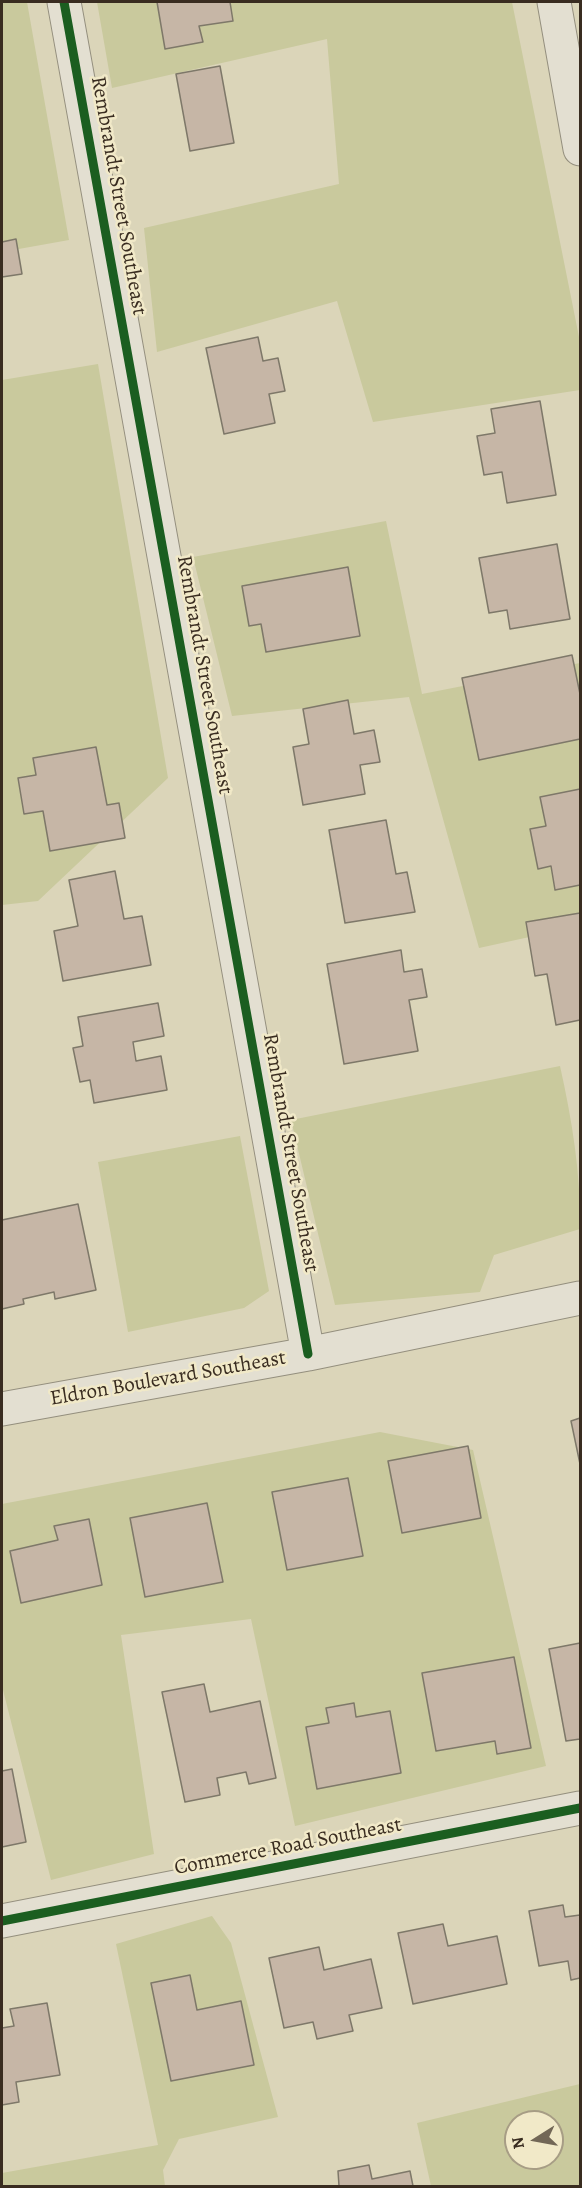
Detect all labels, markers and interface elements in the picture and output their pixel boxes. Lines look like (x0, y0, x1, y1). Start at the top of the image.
street label: Rembrandt Street Southeast (85, 75, 151, 317)
street label: Rembrandt Street Southeast (171, 554, 237, 796)
street label: Rembrandt Street Southeast (257, 1032, 323, 1274)
street label: Eldron Boulevard Southeast (48, 1346, 288, 1412)
street label: Commerce Road Southeast (172, 1813, 404, 1881)
north arrow (504, 2110, 564, 2170)
text: N (506, 2135, 530, 2151)

